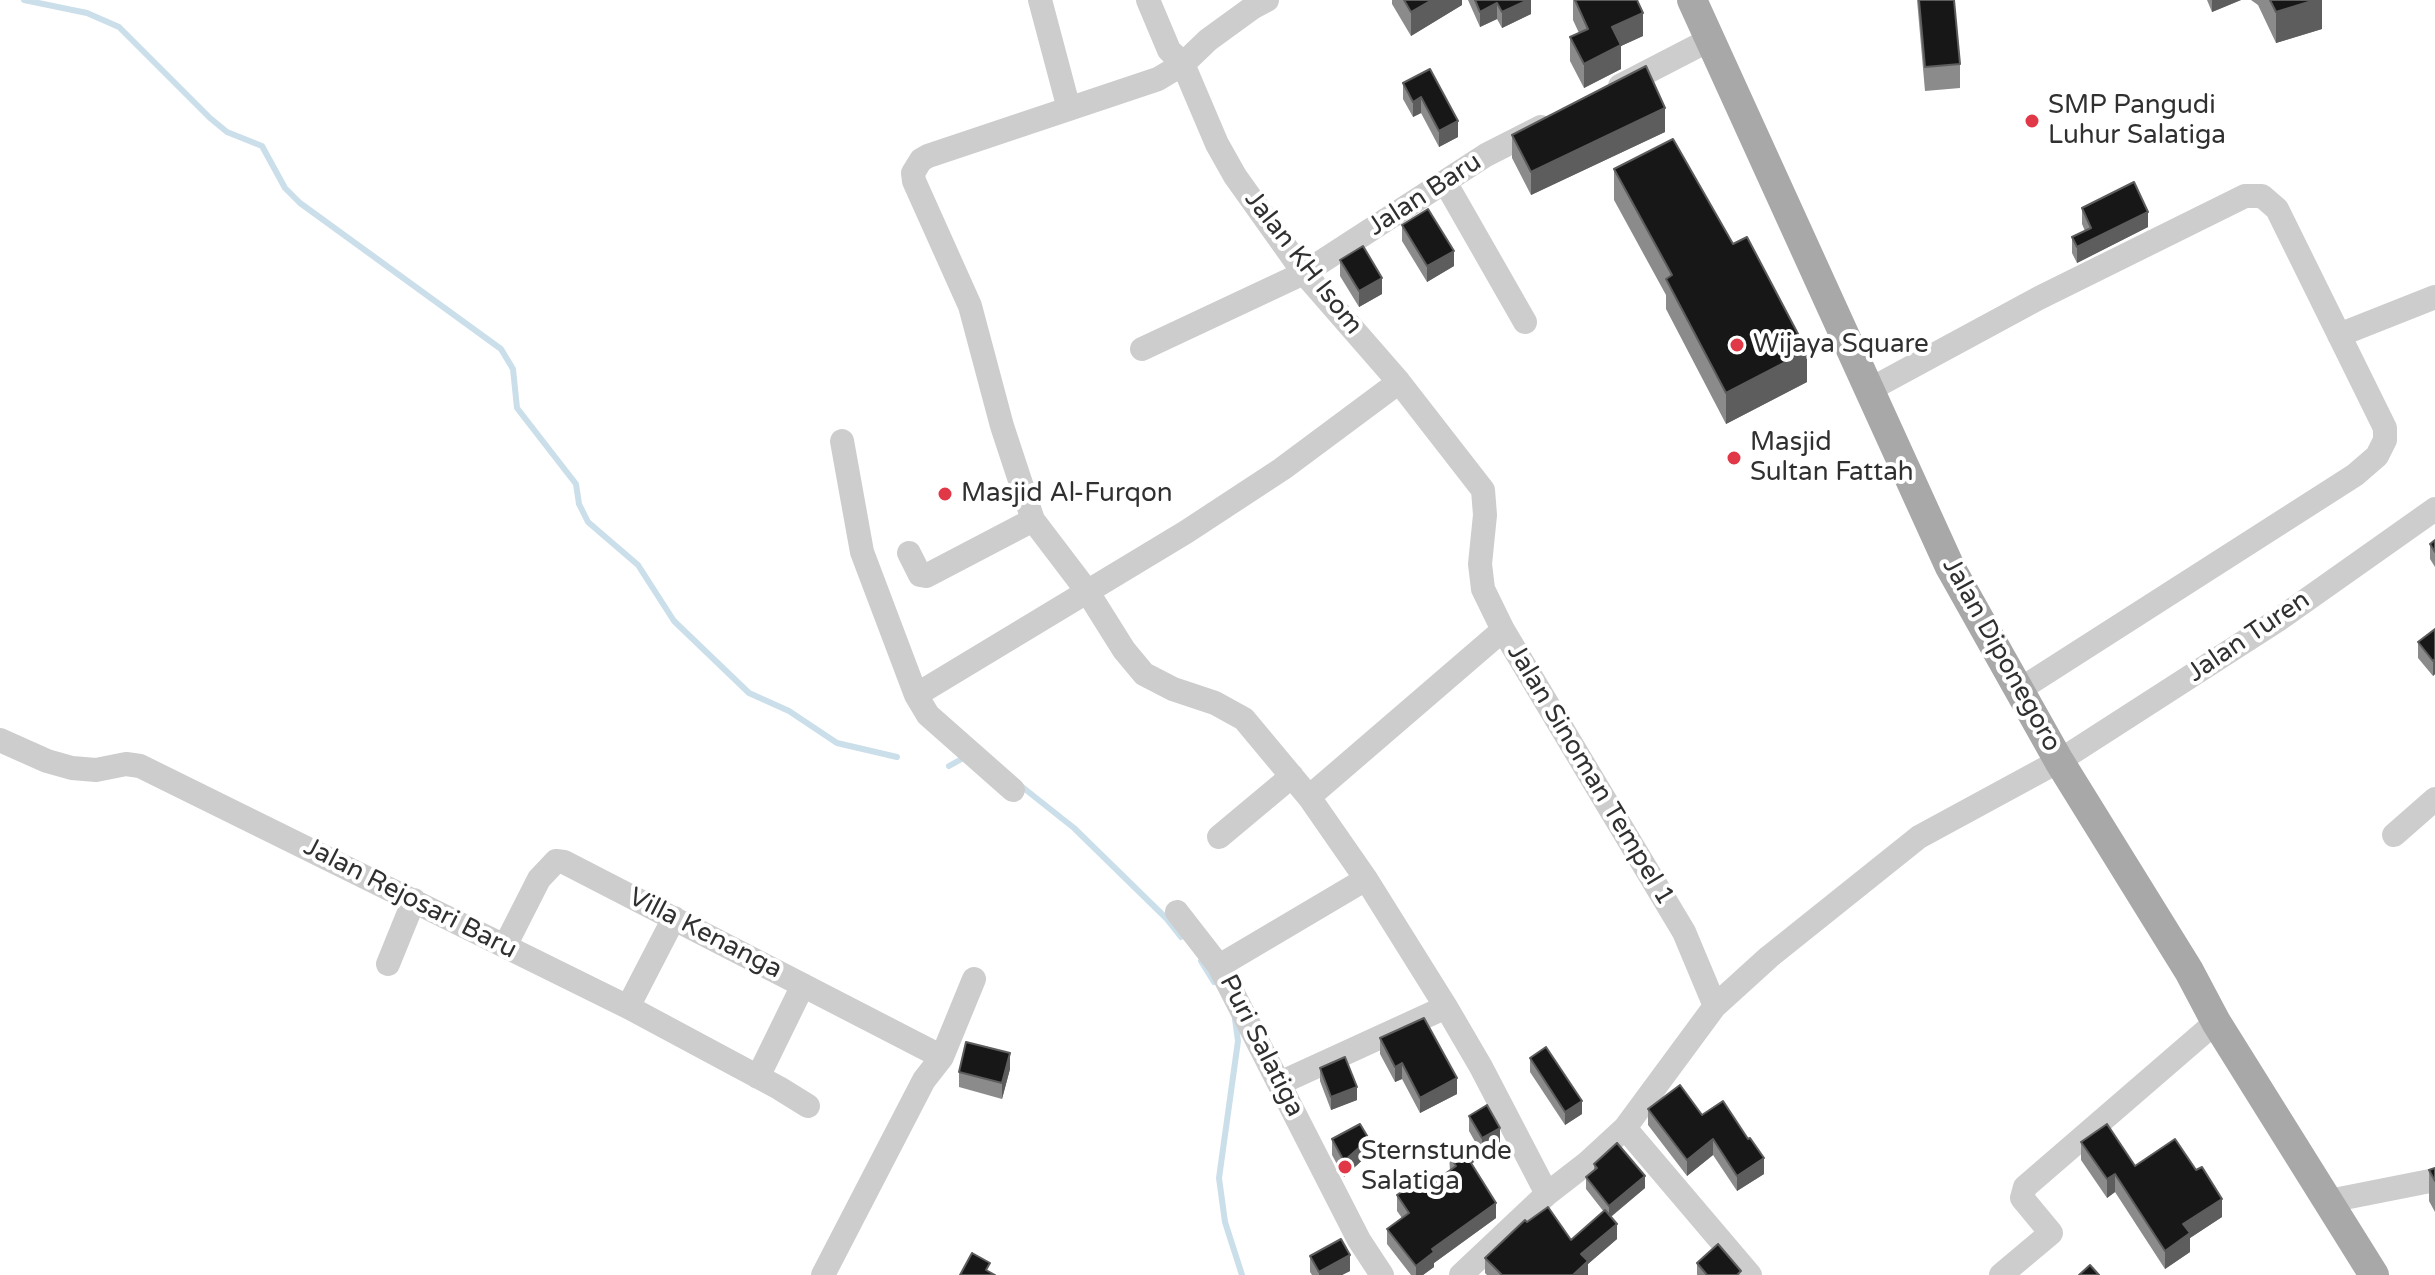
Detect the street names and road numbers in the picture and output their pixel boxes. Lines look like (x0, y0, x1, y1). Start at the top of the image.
street label: Jalan Baru (1362, 147, 1488, 243)
street label: Jalan KH Isom (1237, 185, 1369, 341)
street label: Jalan Diponegoro (1935, 553, 2067, 757)
street label: Jalan Turen (2182, 585, 2316, 689)
street label: Jalan Sinoman Tempel 1 (1500, 639, 1680, 911)
street label: Jalan Rejosari Baru (298, 832, 522, 966)
street label: Villa Kenanga (623, 882, 787, 986)
street label: Puri Salatiga (1212, 970, 1310, 1122)

